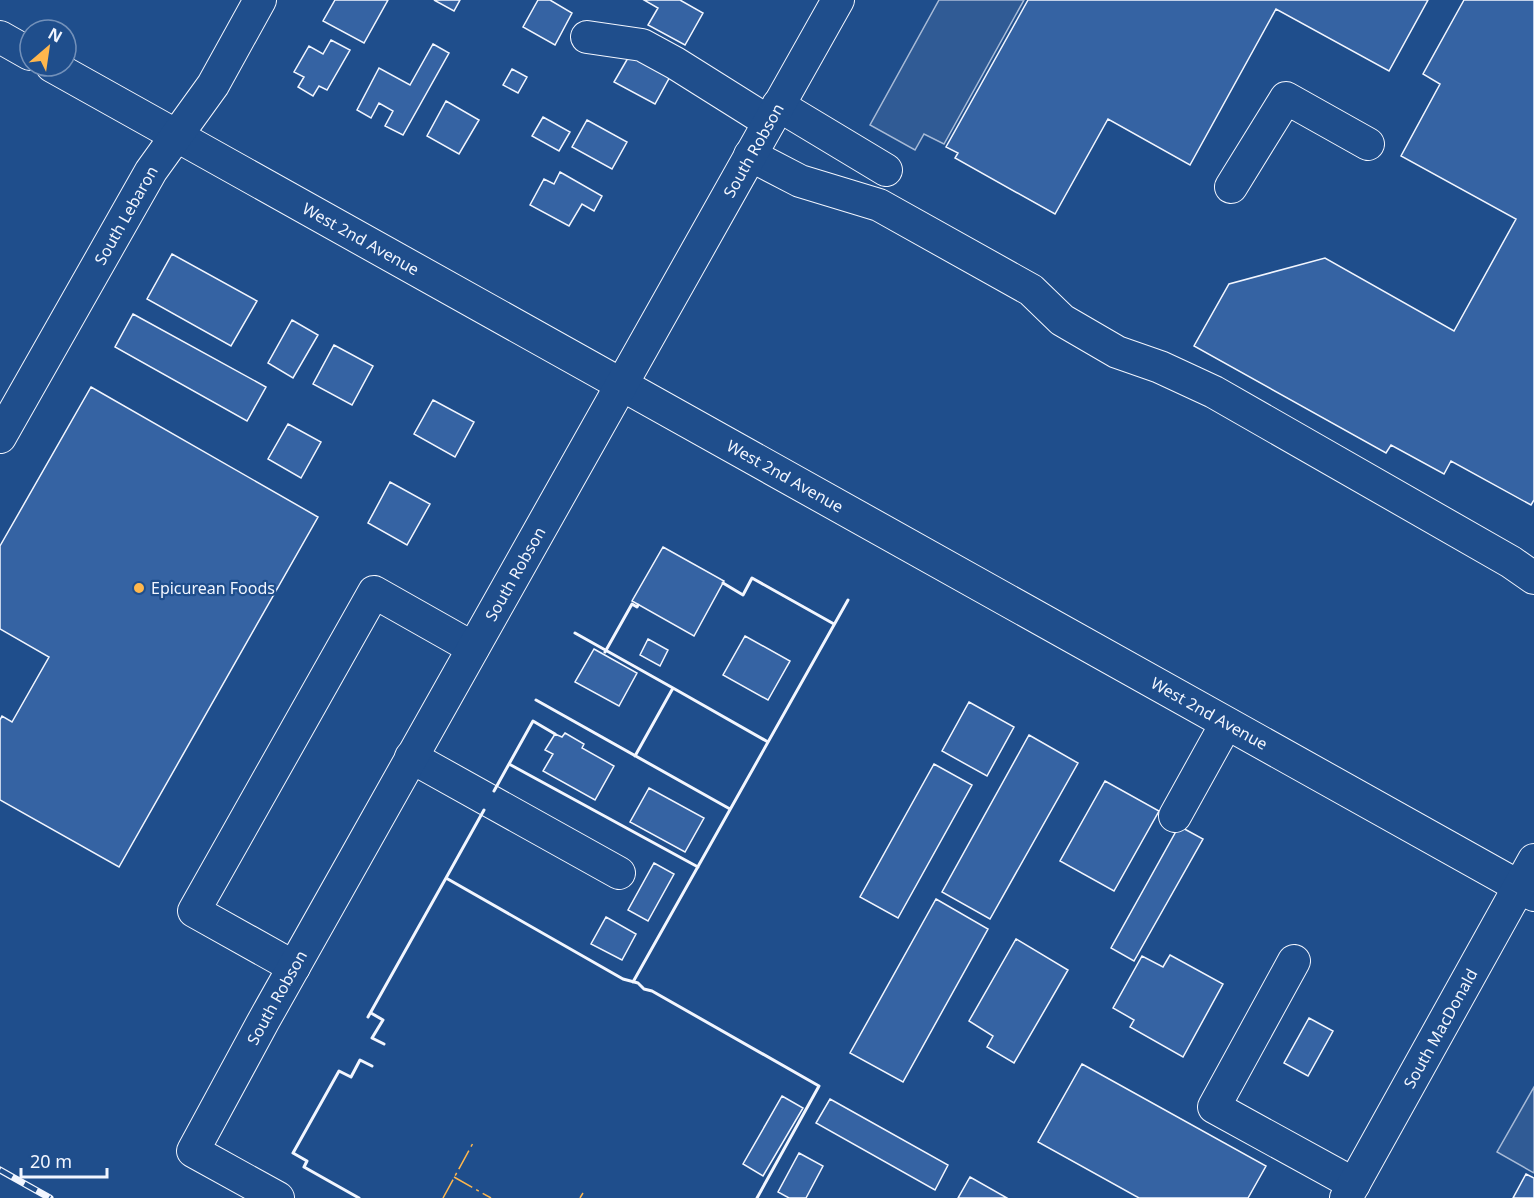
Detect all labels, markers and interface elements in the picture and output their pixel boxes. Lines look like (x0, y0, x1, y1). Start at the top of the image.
north arrow (18, 18, 78, 78)
text: N (44, 22, 66, 48)
street label: South Robson (718, 99, 789, 202)
street label: South Lebaron (89, 162, 163, 269)
street label: West 2nd Avenue (299, 197, 423, 280)
street label: West 2nd Avenue (723, 435, 847, 518)
street label: South Robson (480, 523, 550, 625)
place label: Epicurean Foods (151, 577, 275, 599)
marker: Epicurean Foods (132, 581, 146, 595)
street label: West 2nd Avenue (1147, 672, 1272, 755)
street label: South Robson (242, 946, 312, 1049)
street label: South MacDonald (1398, 965, 1482, 1092)
scale bar (21, 1141, 106, 1179)
text: 20 m (30, 1149, 72, 1173)

